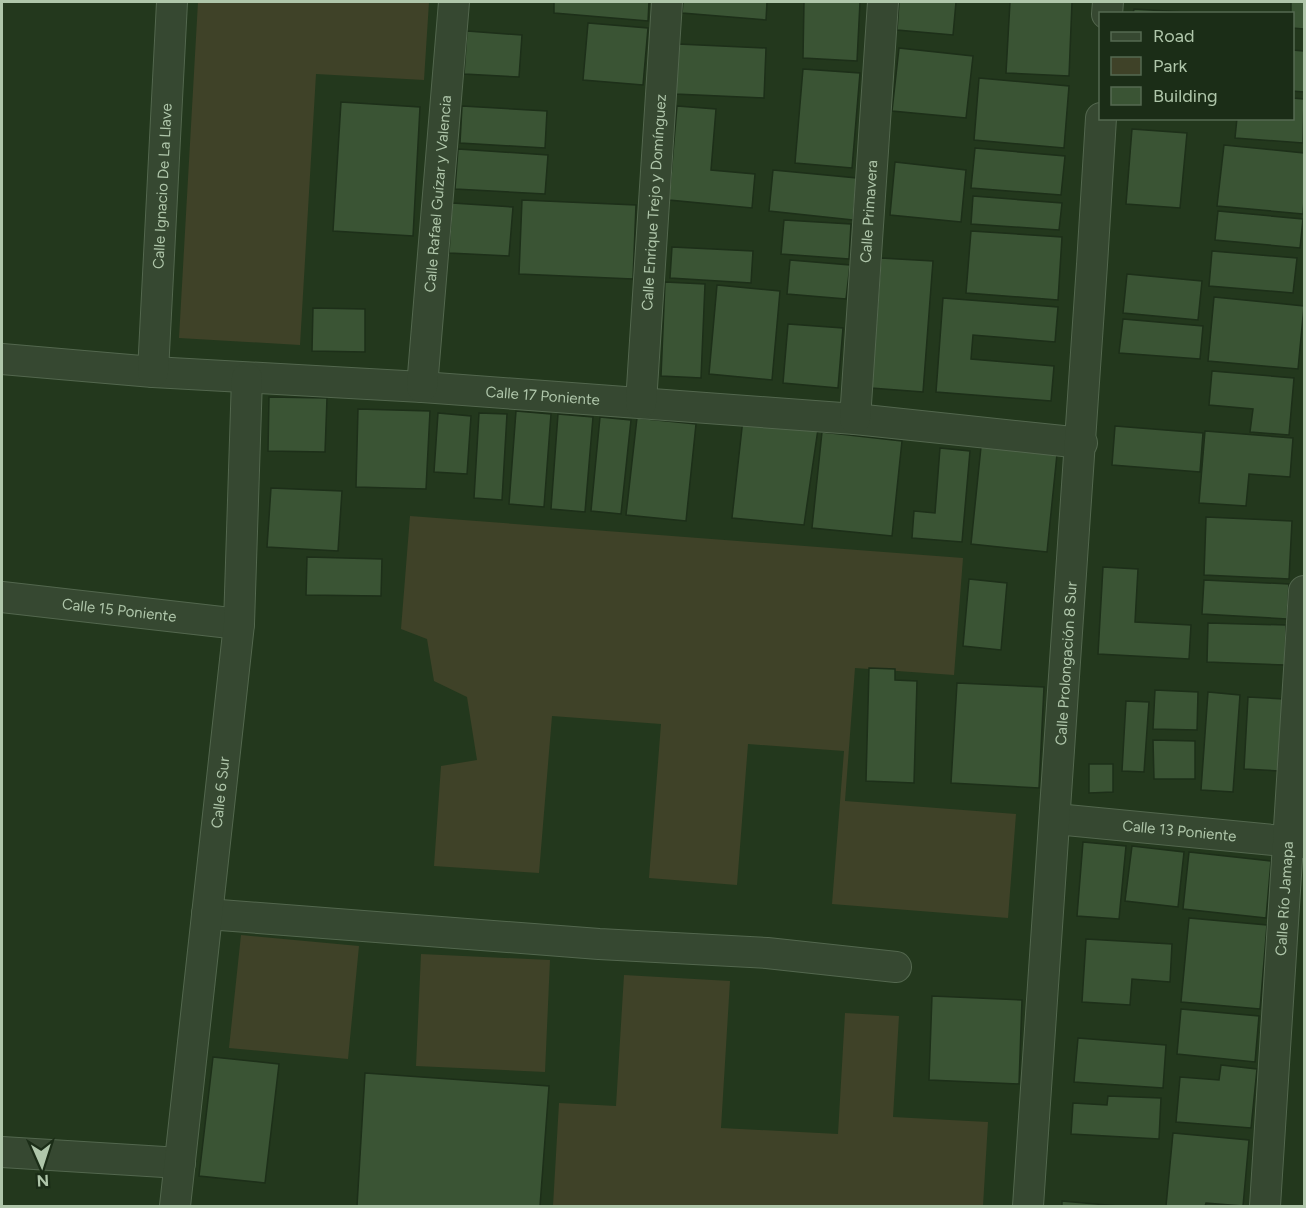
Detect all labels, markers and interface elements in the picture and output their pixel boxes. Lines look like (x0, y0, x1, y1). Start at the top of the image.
legend (1099, 12, 1294, 120)
text: Road (1153, 25, 1194, 47)
text: Park (1153, 55, 1188, 77)
text: Building (1153, 85, 1218, 107)
street label: Calle Enrique Trejo y Domínguez (638, 93, 670, 311)
street label: Calle Rafael Guízar y Valencia (421, 94, 455, 293)
street label: Calle Ignacio De La Llave (149, 103, 176, 270)
street label: Calle Primavera (857, 159, 881, 264)
street label: Calle 17 Poniente (485, 383, 600, 409)
street label: Calle Prolongación 8 Sur (1052, 581, 1081, 746)
street label: Calle 15 Poniente (61, 595, 177, 626)
street label: Calle 6 Sur (208, 756, 233, 829)
street label: Calle 13 Poniente (1121, 816, 1237, 845)
street label: Calle Río Jamapa (1272, 841, 1297, 956)
north arrow (12, 1136, 72, 1196)
text: N (36, 1171, 49, 1190)

